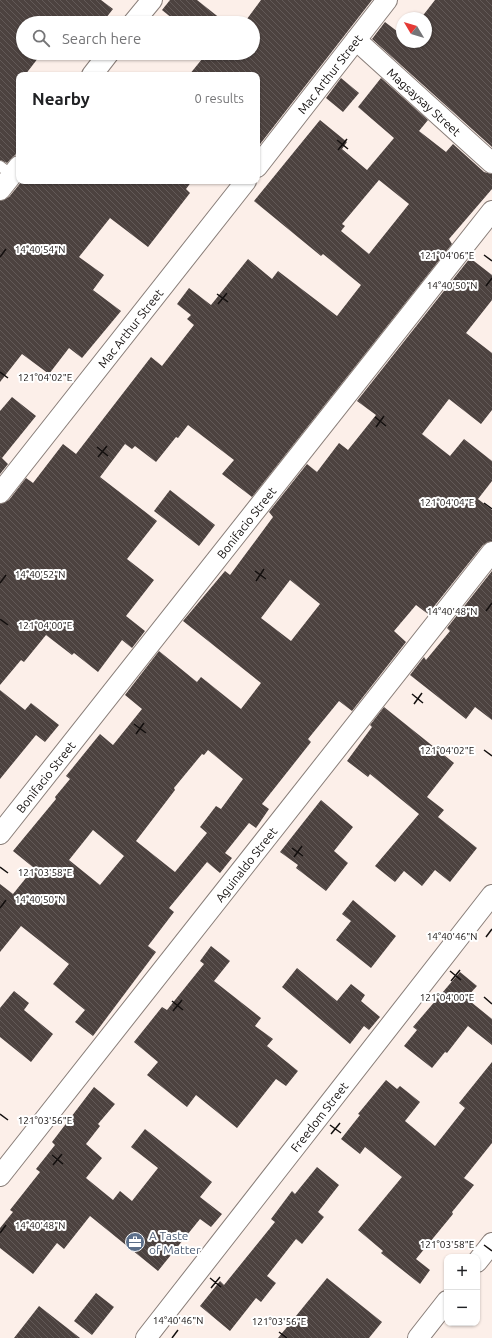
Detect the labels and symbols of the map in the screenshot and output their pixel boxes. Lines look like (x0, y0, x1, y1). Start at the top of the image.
north arrow (396, 12, 432, 48)
street label: Mac Arthur Street (295, 32, 364, 116)
street label: Magsaysay Street (385, 65, 464, 138)
text: 14°40'54"N (15, 244, 65, 255)
text: 121°04'06"E (420, 250, 475, 261)
text: 14°40'50"N (427, 280, 477, 291)
street label: Mac Arthur Street (95, 286, 165, 370)
text: 121°04'02"E (18, 372, 73, 383)
street label: Bonifacio Street (214, 484, 278, 561)
text: 121°04'04"E (420, 497, 475, 508)
text: 14°40'52"N (15, 569, 65, 580)
text: 14°40'48"N (427, 606, 477, 617)
text: 121°04'00"E (18, 620, 73, 631)
street label: Bonifacio Street (13, 738, 77, 815)
text: 121°04'02"E (420, 745, 475, 756)
street label: Aguinaldo Street (213, 824, 279, 904)
text: 121°03'58"E (18, 867, 73, 878)
text: 14°40'50"N (15, 894, 65, 905)
text: 14°40'46"N (427, 931, 477, 942)
text: 121°04'00"E (420, 992, 475, 1003)
street label: Freedom Street (288, 1079, 350, 1154)
text: 121°03'56"E (18, 1115, 73, 1126)
text: 14°40'48"N (15, 1220, 65, 1231)
place label: A Taste of Matter (149, 1229, 201, 1256)
office icon: A Taste of Matter (124, 1231, 146, 1253)
text: 121°03'58"E (420, 1239, 475, 1250)
text: 14°40'46"N (153, 1315, 203, 1326)
text: 121°03'56"E (252, 1316, 307, 1327)

